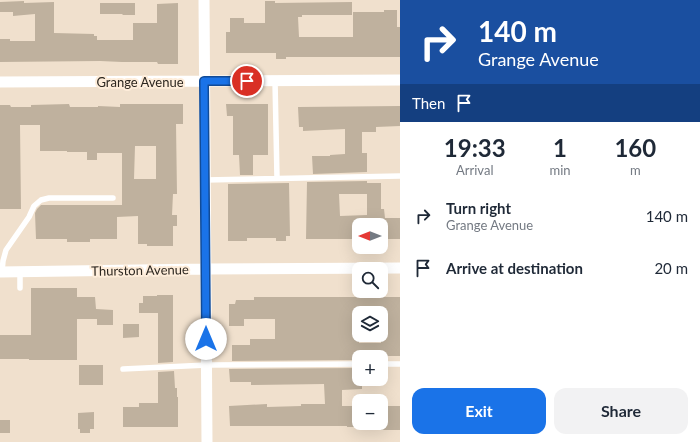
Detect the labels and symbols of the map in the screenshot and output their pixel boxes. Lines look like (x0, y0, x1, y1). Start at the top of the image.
pin (230, 64, 264, 98)
street label: Grange Avenue (96, 74, 184, 90)
north arrow (352, 218, 388, 254)
street label: Thurston Avenue (91, 261, 189, 279)
position arrow (185, 318, 227, 360)

